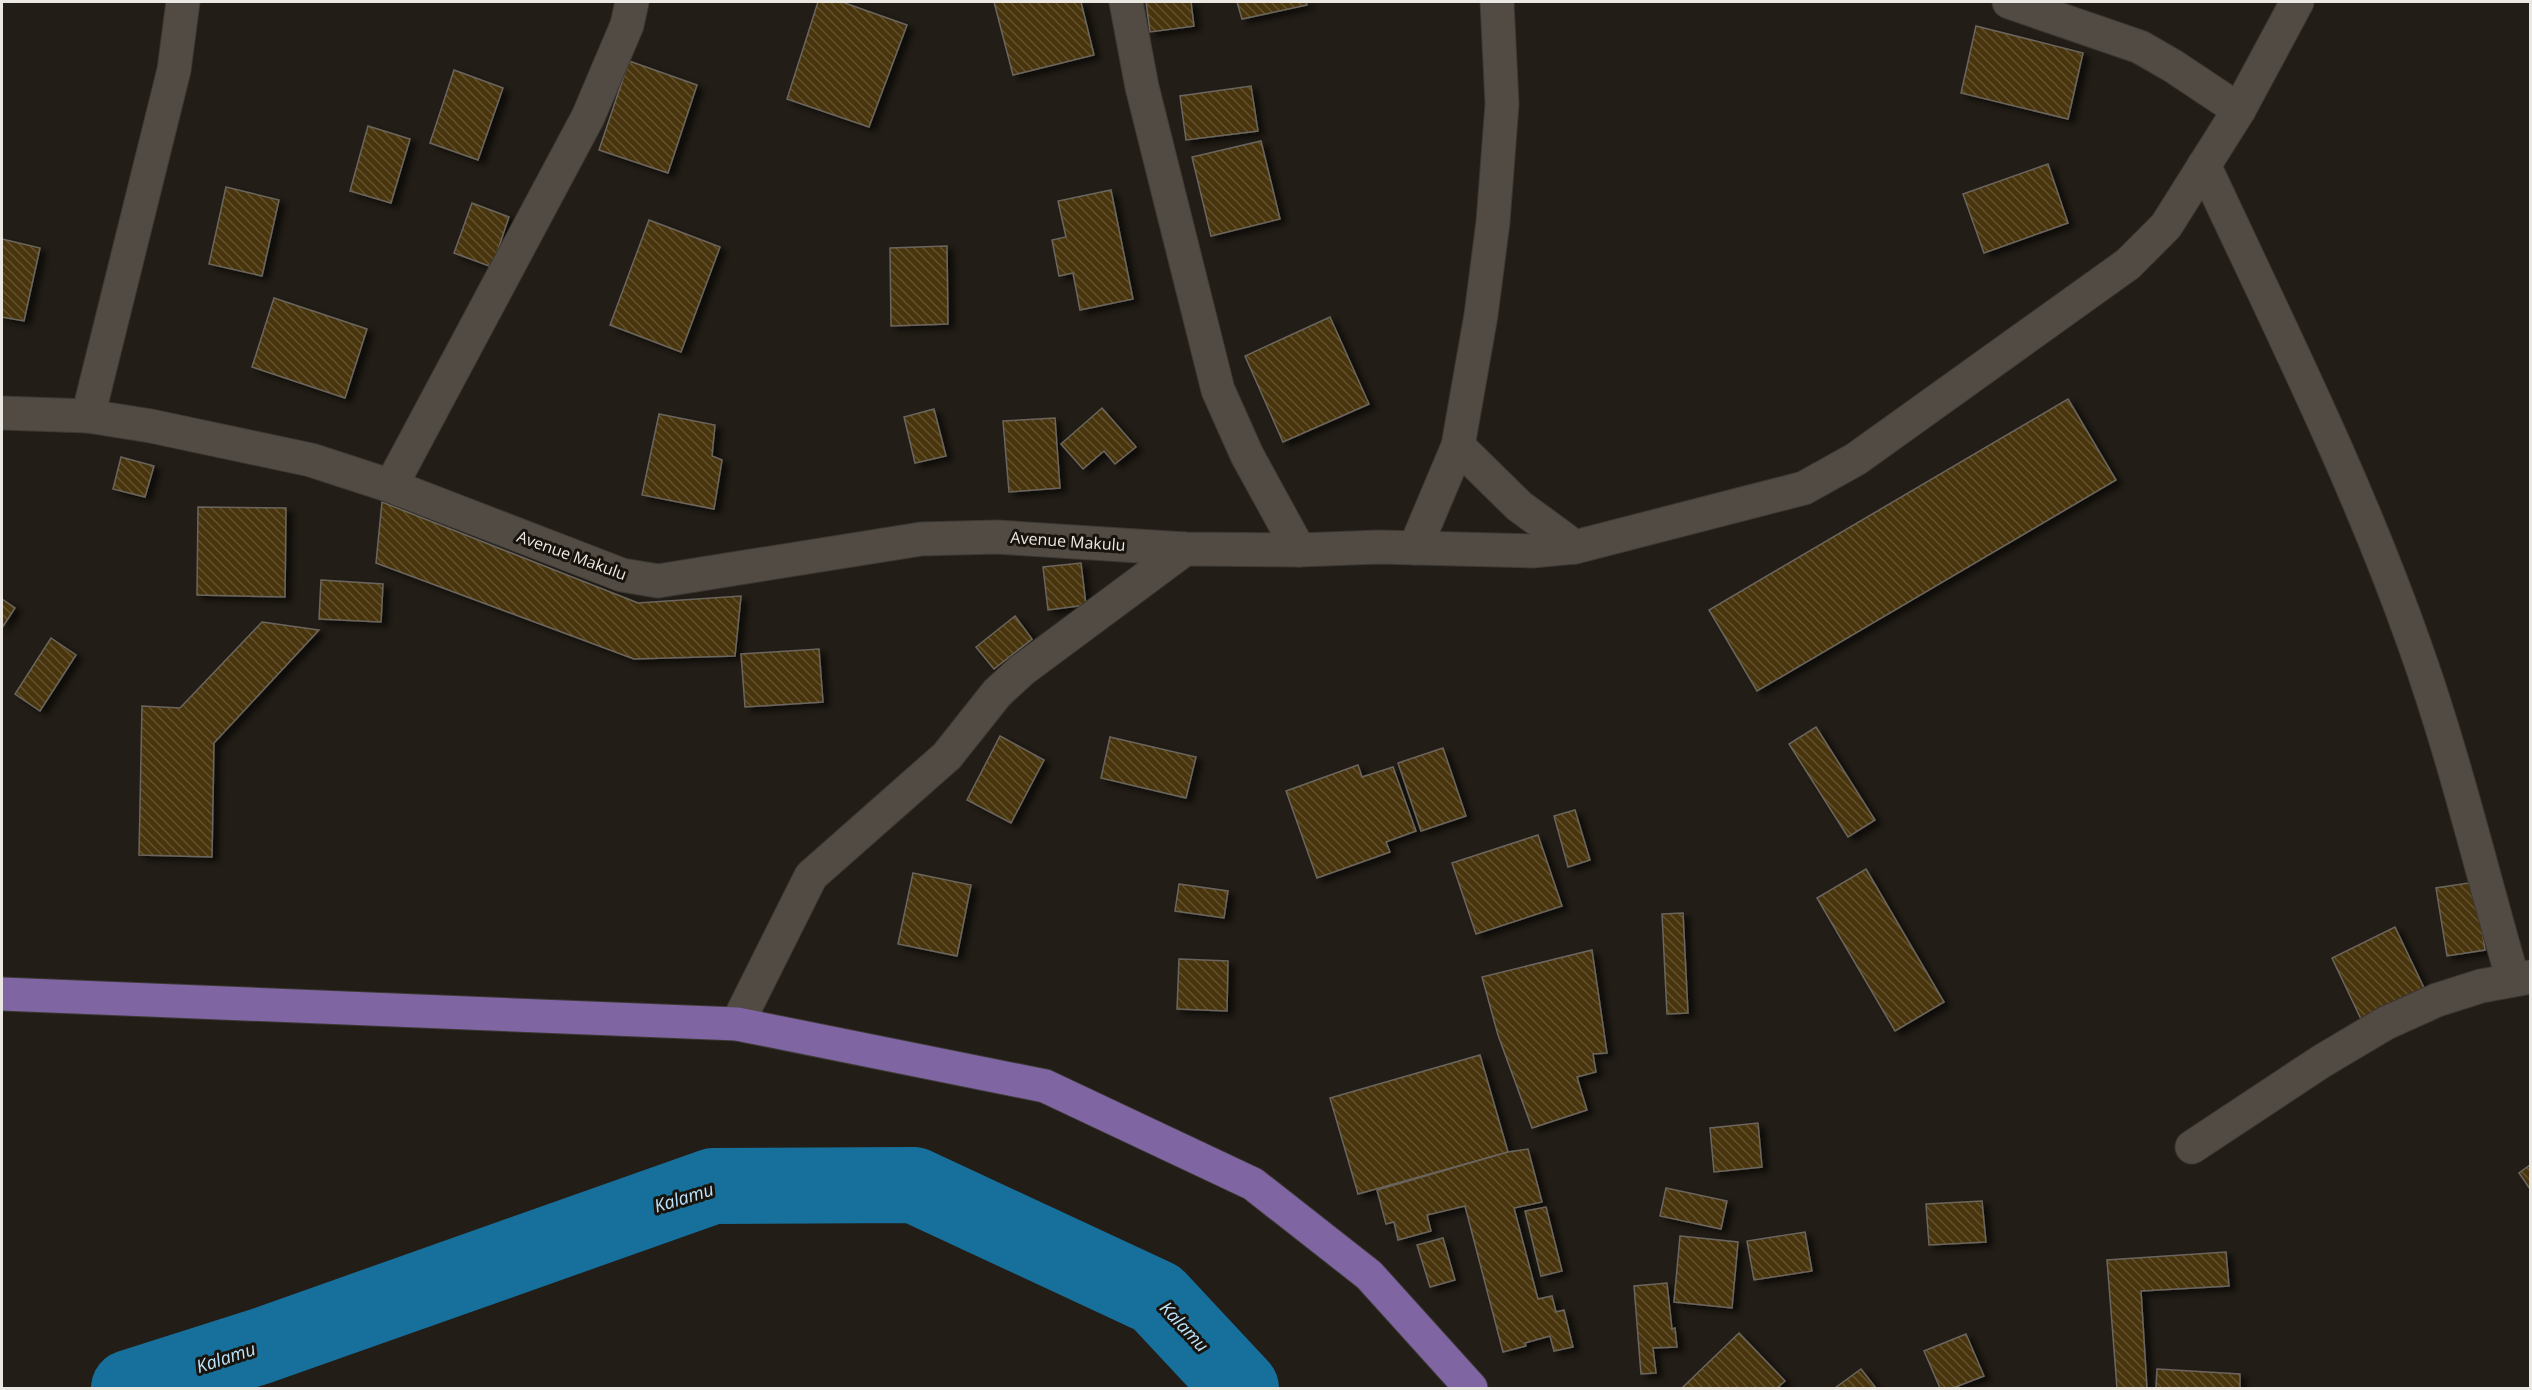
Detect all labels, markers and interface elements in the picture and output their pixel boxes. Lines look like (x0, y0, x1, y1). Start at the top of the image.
street label: Avenue Makulu (514, 525, 630, 585)
street label: Avenue Makulu (1010, 526, 1126, 556)
water label: Kalamu (651, 1177, 716, 1217)
water label: Kalamu (1155, 1296, 1214, 1357)
water label: Kalamu (193, 1336, 258, 1378)

